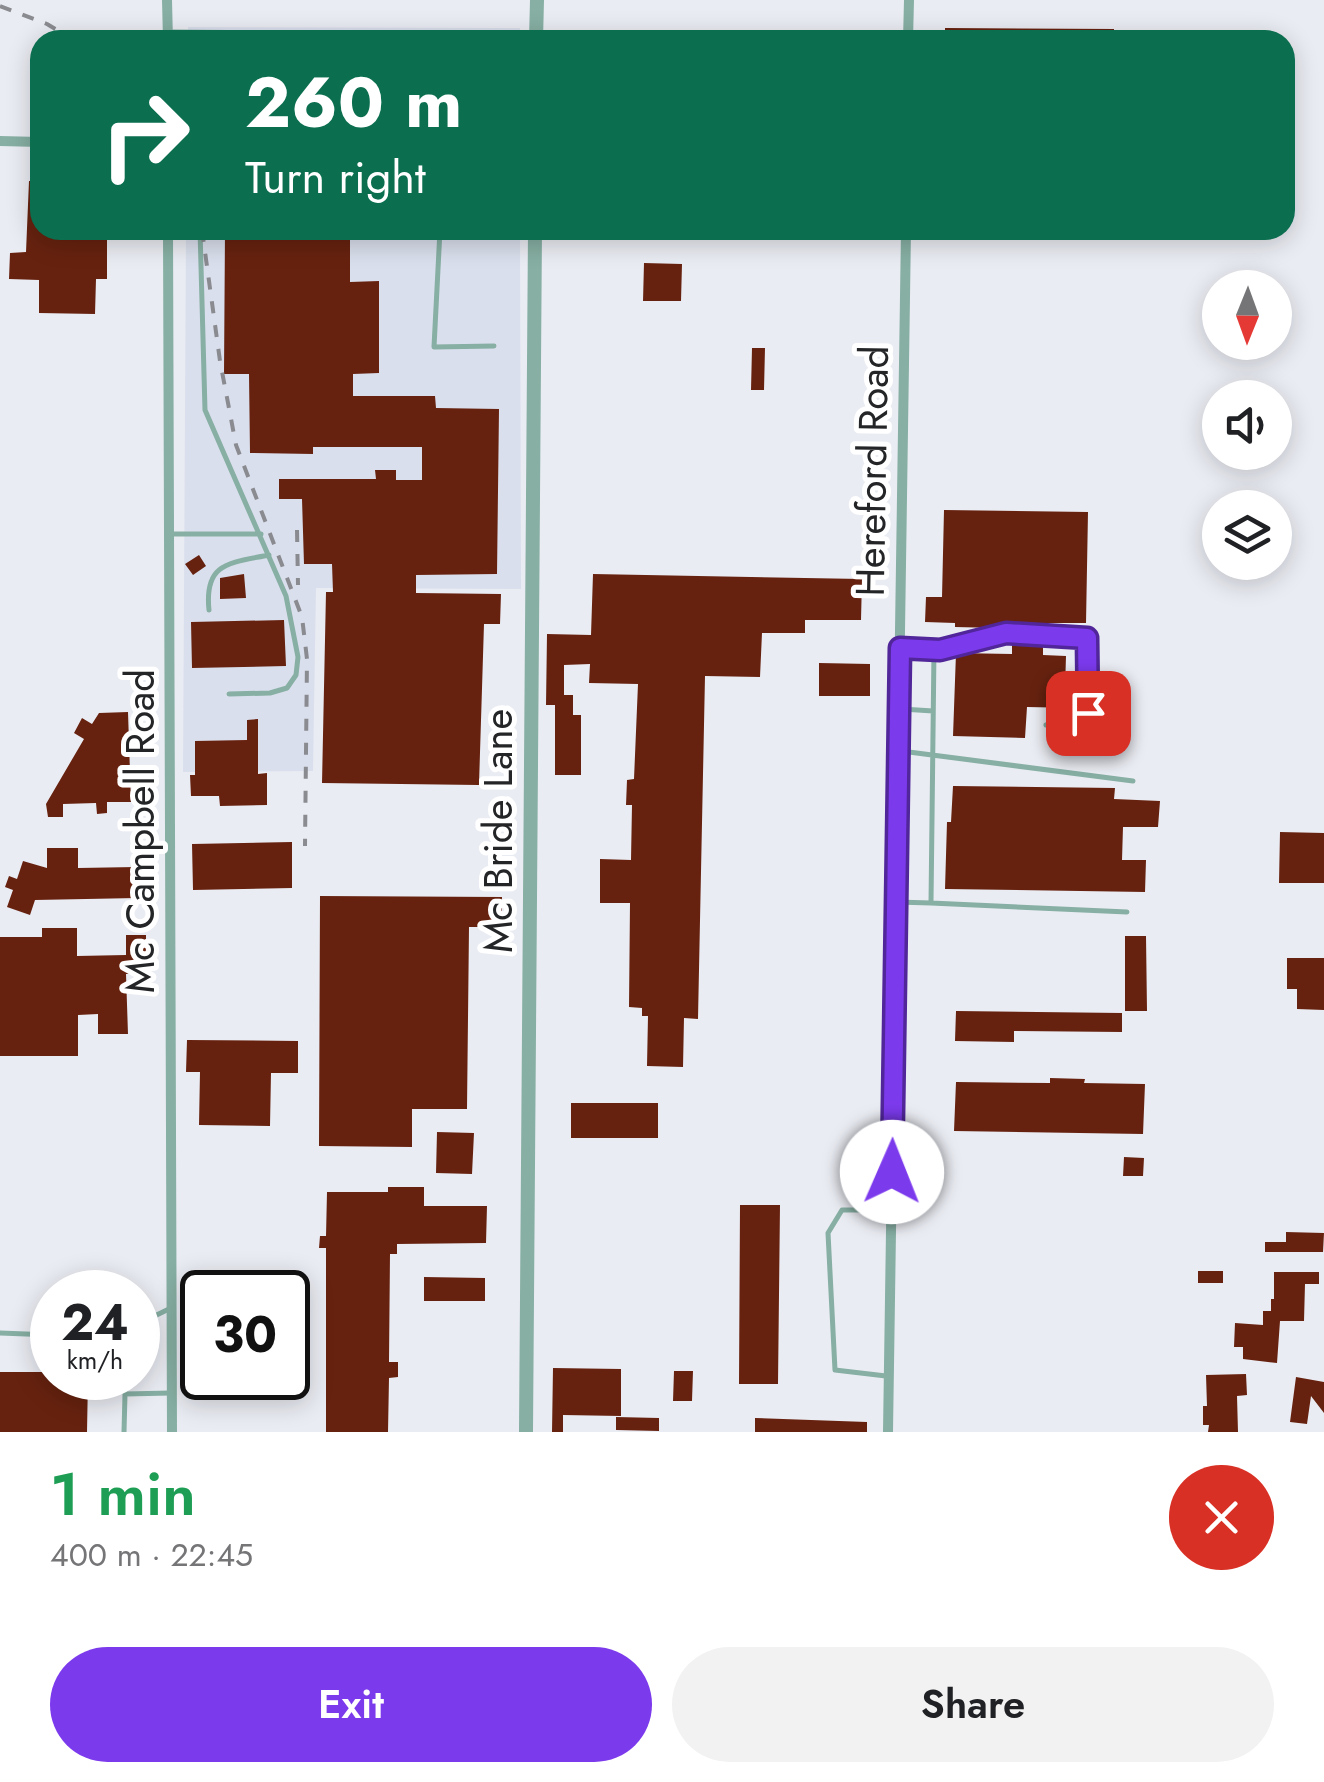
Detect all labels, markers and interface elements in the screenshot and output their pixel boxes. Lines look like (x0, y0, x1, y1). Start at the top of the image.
text: 260 m (245, 52, 463, 153)
icon: right (80, 70, 210, 200)
text: Turn right (245, 145, 426, 210)
north arrow (1202, 270, 1292, 360)
map controls (1202, 270, 1292, 580)
street label: Hereford Road (841, 345, 903, 597)
button: sound (1202, 380, 1292, 470)
button: layers (1202, 490, 1292, 580)
street label: Mc Campbell Road (111, 669, 169, 993)
pin (1046, 671, 1131, 756)
icon: arrive (1061, 686, 1116, 741)
street label: Mc Bride Lane (469, 709, 527, 953)
position arrow (840, 1120, 944, 1224)
speed limit sign: 30 (180, 1270, 310, 1400)
text: 24 (61, 1286, 129, 1359)
text: km/h (67, 1342, 123, 1378)
text: 1 min (50, 1451, 196, 1538)
button: close (1169, 1465, 1274, 1570)
text: 400 m · 22:45 (50, 1532, 253, 1578)
button: Exit (50, 1647, 652, 1762)
button: Share (672, 1647, 1274, 1762)

